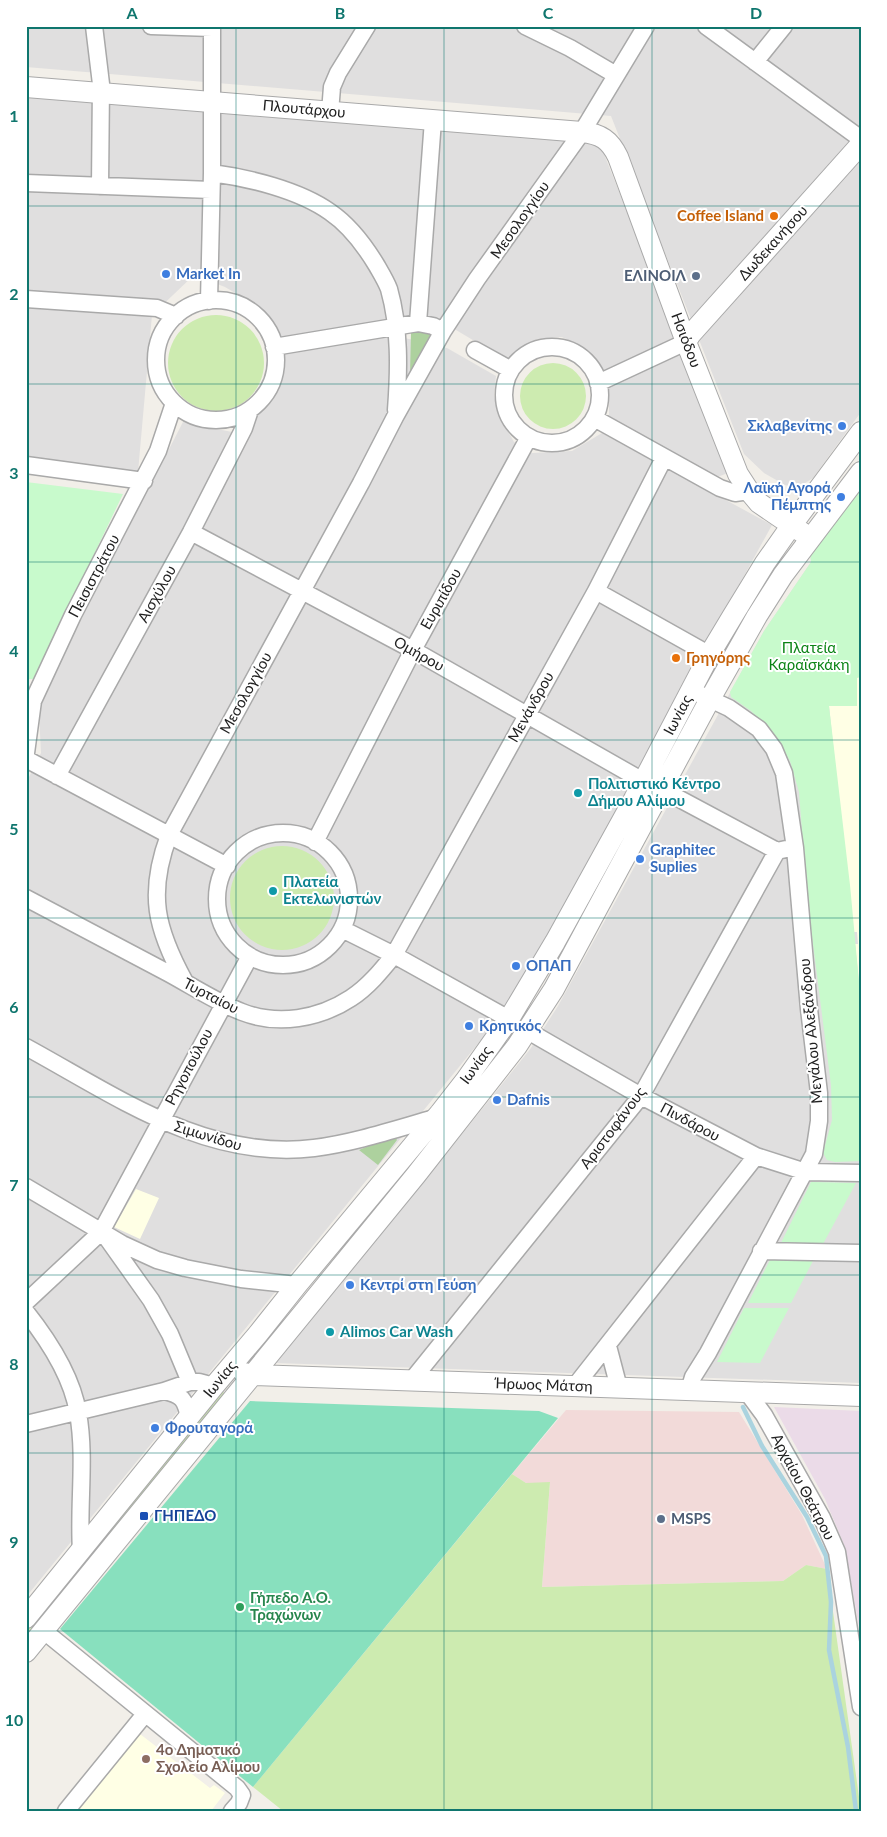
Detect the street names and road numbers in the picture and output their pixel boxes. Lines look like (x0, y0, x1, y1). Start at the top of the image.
street label: Πλουτάρχου (262, 95, 346, 121)
street label: Μεσολογγίου (486, 177, 553, 262)
street label: Δωδεκανήσου (734, 201, 811, 284)
street label: Ησιόδου (668, 309, 706, 370)
street label: Πεισιστράτου (64, 531, 123, 620)
street label: Αισχύλου (133, 562, 179, 625)
street label: Ευριπίδου (416, 565, 464, 632)
street label: Ομήρου (391, 632, 448, 674)
street label: Μεσολογγίου (215, 649, 275, 736)
street label: Μενάνδρου (503, 668, 557, 745)
street label: Ιωνίας (659, 691, 695, 738)
street label: Μεγάλου Αλεξάνδρου (795, 958, 826, 1105)
street label: Τυρταίου (181, 973, 242, 1017)
street label: Ρηγοπούλου (160, 1025, 216, 1108)
street label: Ιωνίας (455, 1042, 495, 1087)
street label: Αριστοφάνους (576, 1083, 649, 1172)
street label: Πινδάρου (658, 1098, 723, 1144)
street label: Σιμωνίδου (172, 1116, 244, 1154)
street label: Ιωνίας (199, 1356, 240, 1401)
street label: Ήρωος Μάτση (493, 1373, 593, 1395)
street label: Αρχαίου Θεάτρου (768, 1430, 839, 1543)

